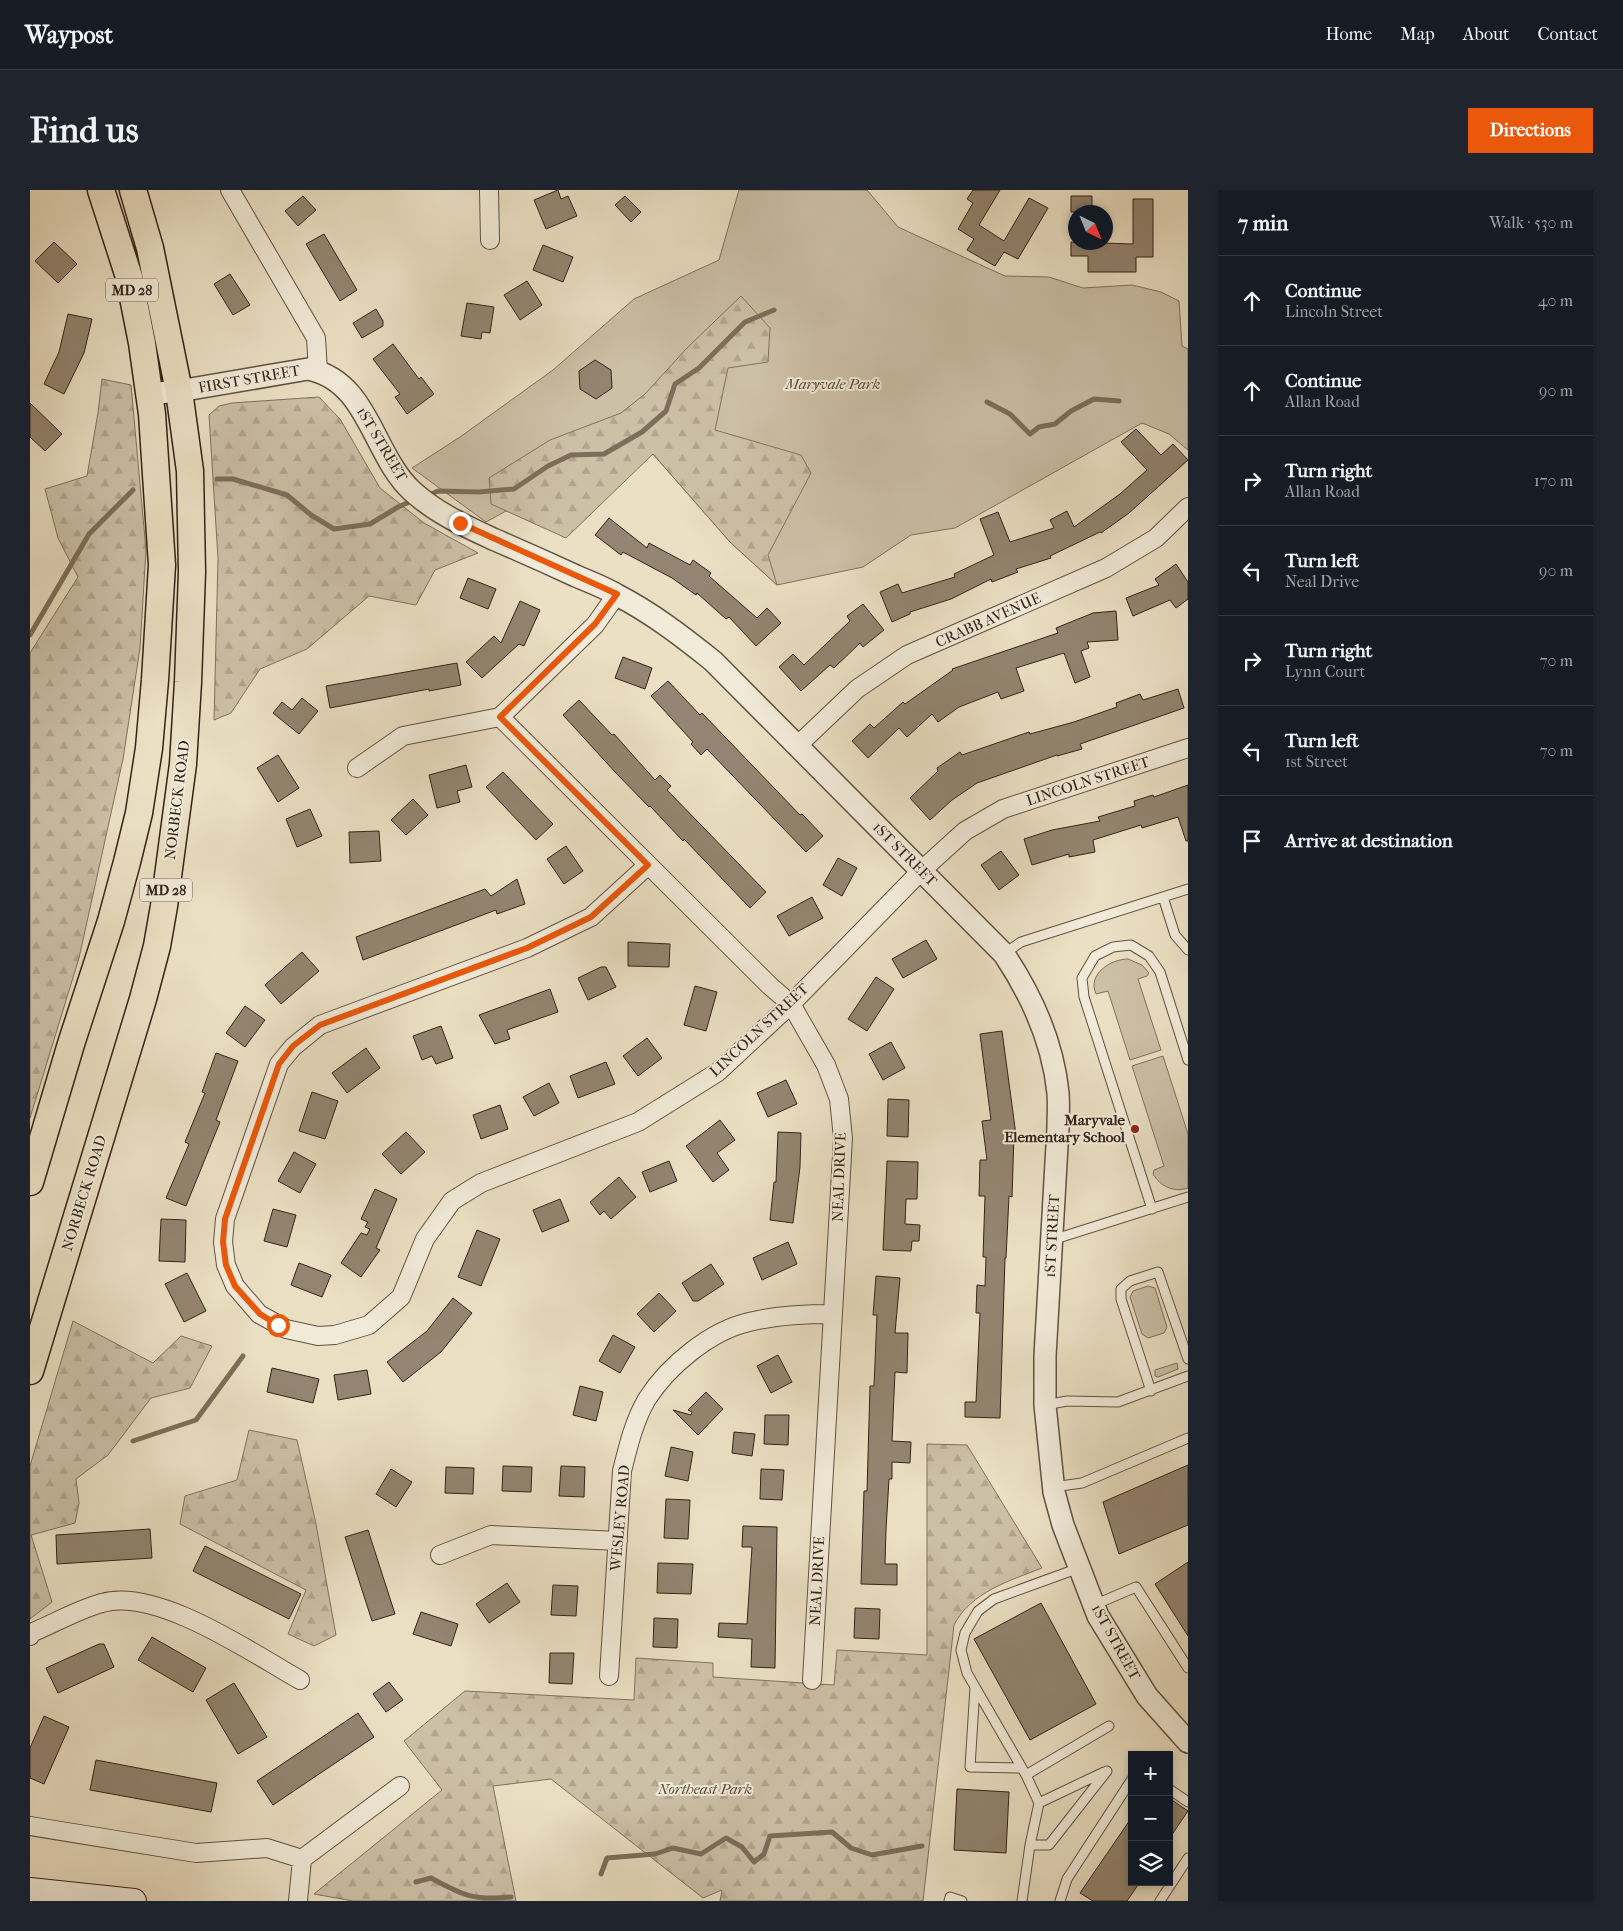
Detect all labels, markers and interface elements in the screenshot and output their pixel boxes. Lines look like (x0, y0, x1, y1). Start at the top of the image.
text: Waypost (25, 21, 113, 49)
text: Home (1325, 24, 1372, 45)
text: Map (1400, 24, 1435, 45)
text: About (1463, 24, 1509, 45)
text: Contact (1537, 24, 1598, 45)
button: Directions (1468, 108, 1593, 153)
text: Find us (30, 110, 139, 151)
north arrow (1068, 205, 1113, 250)
text: 7 min (1238, 211, 1289, 235)
text: Walk · 530 m (1489, 213, 1573, 232)
road number: MD 28 (106, 278, 158, 302)
text: Continue (1285, 280, 1361, 302)
icon: ahead (1238, 287, 1266, 315)
text: 40 m (1538, 291, 1573, 310)
text: Lincoln Street (1285, 302, 1383, 321)
street label: FIRST STREET (197, 361, 302, 397)
text: Continue (1285, 370, 1361, 392)
park label: Maryvale Park (785, 375, 881, 393)
icon: ahead (1238, 377, 1266, 405)
text: 90 m (1539, 381, 1573, 400)
text: Allan Road (1285, 392, 1360, 411)
street label: 1ST STREET (353, 404, 412, 485)
text: Turn right (1285, 460, 1372, 482)
icon: right (1238, 467, 1266, 495)
text: 170 m (1534, 471, 1573, 490)
text: Allan Road (1285, 482, 1360, 501)
route end (449, 512, 472, 535)
text: Turn left (1285, 550, 1359, 572)
icon: left (1238, 557, 1266, 585)
text: 90 m (1539, 561, 1573, 580)
text: Neal Drive (1285, 572, 1359, 591)
street label: CRABB AVENUE (933, 589, 1043, 651)
text: Turn right (1285, 640, 1372, 662)
icon: right (1238, 647, 1266, 675)
text: 70 m (1540, 651, 1573, 670)
text: Lynn Court (1285, 662, 1365, 681)
text: Turn left (1285, 730, 1359, 752)
icon: left (1238, 737, 1266, 765)
street label: NORBECK ROAD (161, 739, 193, 861)
text: 70 m (1540, 741, 1573, 760)
street label: LINCOLN STREET (1024, 752, 1153, 809)
text: 1st Street (1285, 752, 1348, 771)
street label: 1ST STREET (869, 818, 942, 891)
icon: arrive (1238, 827, 1266, 855)
text: Arrive at destination (1285, 830, 1453, 852)
road number: MD 28 (140, 878, 192, 902)
street label: LINCOLN STREET (706, 979, 813, 1080)
place label: Maryvale Elementary School (1004, 1111, 1126, 1146)
marker: Maryvale Elementary School (1129, 1123, 1141, 1135)
street label: NEAL DRIVE (828, 1132, 850, 1222)
street label: NORBECK ROAD (58, 1133, 110, 1253)
street label: 1ST STREET (1041, 1193, 1063, 1278)
route start (267, 1314, 290, 1337)
street label: WESLEY ROAD (606, 1464, 634, 1573)
street label: NEAL DRIVE (806, 1536, 828, 1626)
street label: 1ST STREET (1088, 1601, 1145, 1684)
map controls (1128, 1751, 1173, 1886)
button: + (1128, 1751, 1173, 1796)
park label: Northeast Park (657, 1780, 752, 1798)
button: − (1128, 1796, 1173, 1841)
button: layers (1128, 1841, 1173, 1886)

